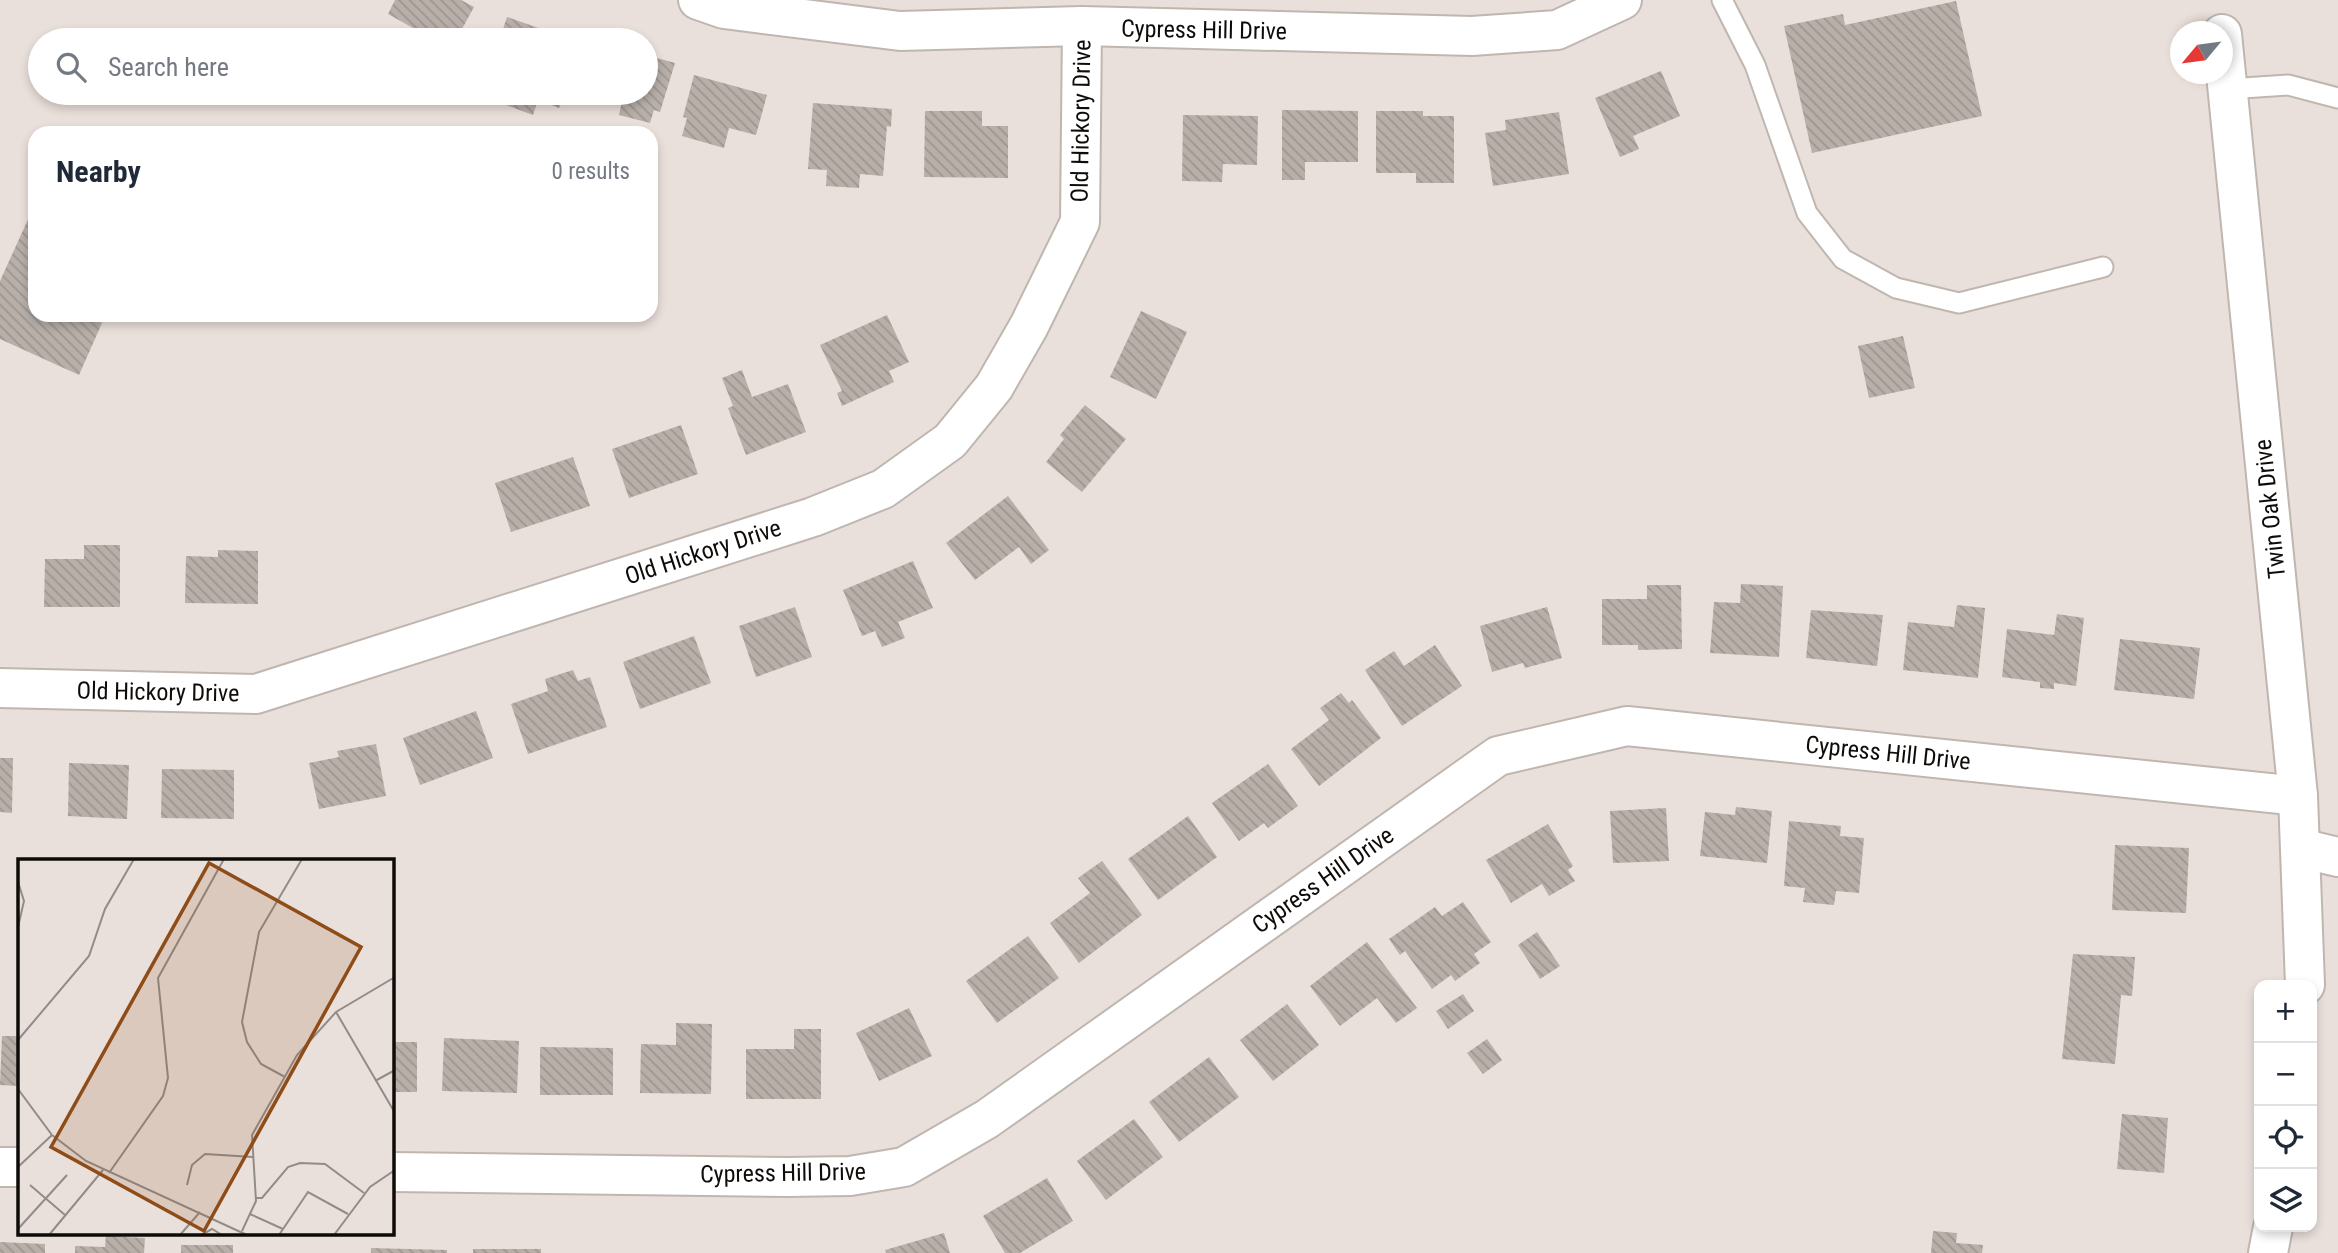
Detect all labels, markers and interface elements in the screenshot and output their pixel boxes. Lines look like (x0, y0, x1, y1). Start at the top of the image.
street label: Cypress Hill Drive (1121, 15, 1287, 45)
north arrow (2170, 21, 2233, 84)
search box (28, 28, 658, 105)
street label: Old Hickory Drive (1066, 39, 1096, 203)
icon: search (52, 48, 90, 86)
text: Search here (108, 52, 229, 82)
text: Nearby (56, 154, 141, 189)
text: 0 results (552, 158, 630, 185)
street label: Twin Oak Drive (2249, 438, 2291, 580)
street label: Old Hickory Drive (621, 514, 785, 590)
street label: Old Hickory Drive (76, 677, 240, 707)
street label: Cypress Hill Drive (1804, 730, 1972, 776)
street label: Cypress Hill Drive (1247, 821, 1399, 939)
inset map (18, 859, 394, 1236)
map controls (2254, 980, 2317, 1232)
button: + (2254, 980, 2317, 1043)
button: − (2254, 1043, 2317, 1106)
button: locate (2254, 1106, 2317, 1169)
street label: Cypress Hill Drive (700, 1158, 866, 1188)
button: layers (2254, 1169, 2317, 1232)

